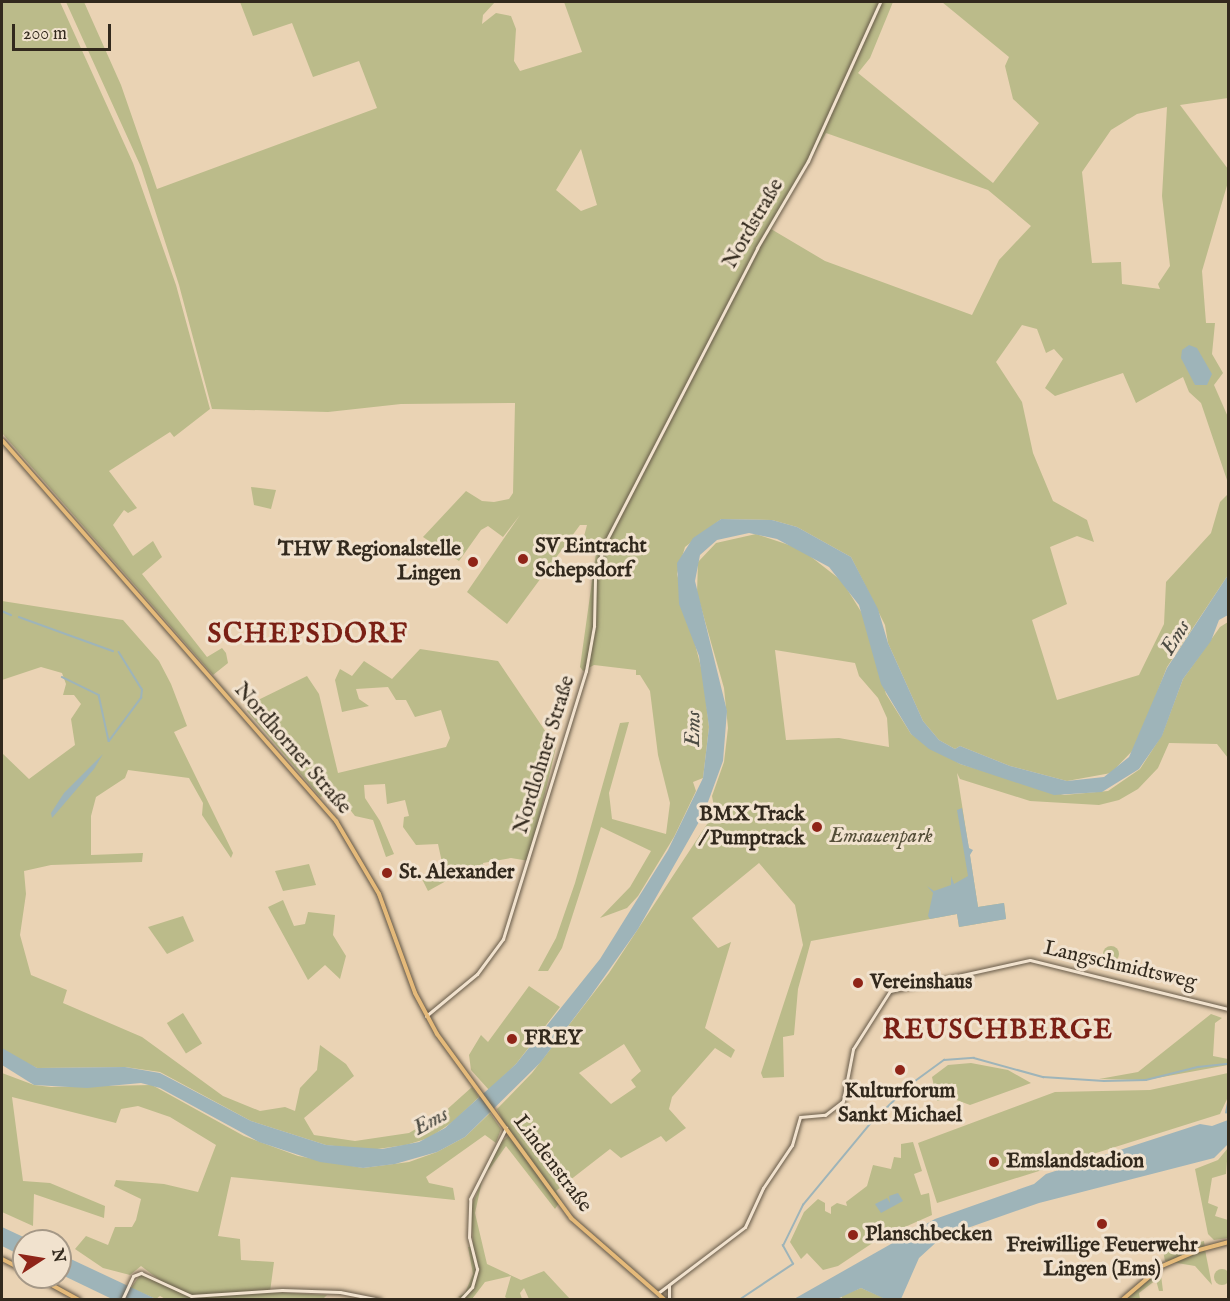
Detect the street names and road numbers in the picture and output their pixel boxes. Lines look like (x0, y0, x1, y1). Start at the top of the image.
street label: Nordstraße (718, 175, 790, 273)
street label: Nordlohner Straße (509, 673, 581, 837)
street label: Nordhorner Straße (228, 678, 356, 820)
street label: Langschmidtsweg (1041, 936, 1199, 996)
street label: Lindenstraße (507, 1110, 597, 1218)

